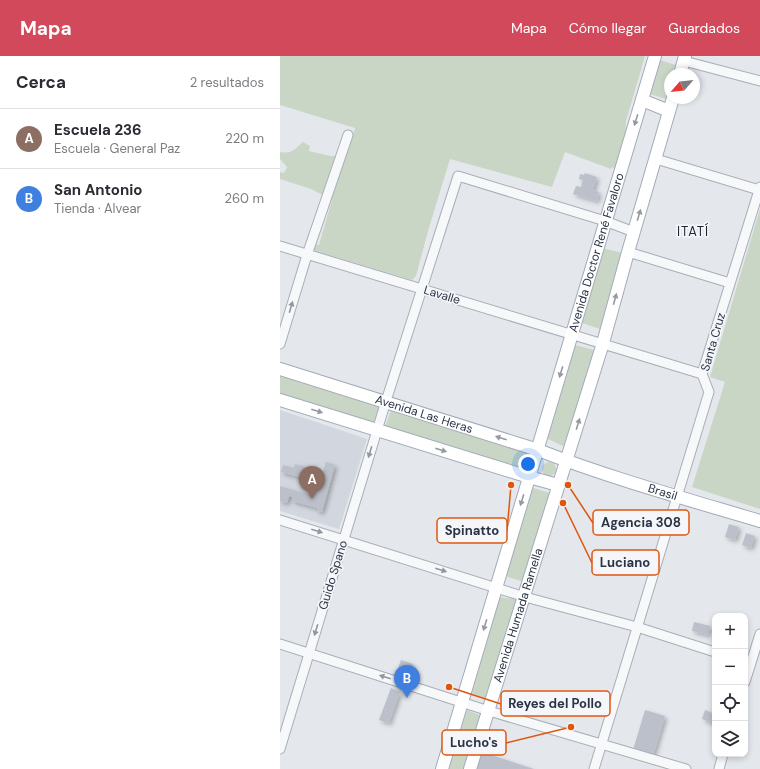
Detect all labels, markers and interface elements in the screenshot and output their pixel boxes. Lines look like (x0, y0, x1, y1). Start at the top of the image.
text: Mapa (20, 16, 72, 41)
text: Mapa (511, 19, 547, 37)
text: Cómo llegar (569, 19, 646, 37)
text: Guardados (668, 19, 740, 37)
north arrow (664, 68, 700, 104)
text: Cerca (16, 71, 66, 93)
text: 2 resultados (190, 74, 264, 91)
one-way arrow (633, 114, 639, 126)
text: Escuela 236 (54, 120, 142, 140)
text: A (24, 130, 34, 147)
text: 220 m (225, 130, 264, 147)
text: Escuela · General Paz (54, 140, 180, 157)
street label: Avenida Doctor René Favaloro (565, 171, 628, 334)
text: San Antonio (54, 180, 143, 200)
text: B (25, 190, 33, 207)
text: 260 m (224, 190, 264, 207)
text: Tienda · Alvear (54, 200, 141, 217)
one-way arrow (636, 208, 642, 220)
district label: ITATÍ (677, 222, 709, 240)
street label: Lavalle (422, 282, 462, 308)
one-way arrow (612, 293, 618, 305)
one-way arrow (288, 300, 294, 312)
street label: Santa Cruz (697, 311, 729, 373)
one-way arrow (558, 366, 564, 378)
street label: Avenida Las Heras (373, 391, 475, 437)
one-way arrow (312, 408, 324, 414)
one-way arrow (575, 417, 581, 429)
one-way arrow (494, 435, 506, 441)
one-way arrow (367, 446, 373, 458)
one-way arrow (436, 447, 448, 453)
your location (518, 454, 538, 474)
pin: A (299, 466, 325, 499)
street label: Brasil (646, 480, 679, 504)
one-way arrow (519, 494, 525, 506)
callout: Agencia 308 (593, 510, 689, 535)
text: Agencia 308 (601, 514, 681, 531)
callout: Spinatto (437, 518, 507, 543)
text: Spinatto (445, 522, 499, 539)
one-way arrow (312, 528, 324, 534)
street label: Guido Spano (315, 538, 351, 612)
street label: Avenida Humada Ramella (490, 546, 546, 684)
callout: Luciano (592, 550, 659, 575)
text: Luciano (600, 554, 650, 571)
one-way arrow (436, 567, 448, 573)
map controls (712, 613, 748, 757)
button: + (712, 613, 748, 649)
one-way arrow (482, 619, 488, 631)
one-way arrow (313, 624, 319, 636)
button: − (712, 649, 748, 685)
pin: B (394, 665, 420, 698)
one-way arrow (379, 674, 391, 680)
button: locate (712, 685, 748, 721)
callout: Reyes del Pollo (501, 691, 610, 716)
text: Reyes del Pollo (508, 695, 602, 712)
button: layers (712, 721, 748, 757)
callout: Lucho's (442, 730, 506, 755)
text: Lucho's (450, 734, 498, 751)

